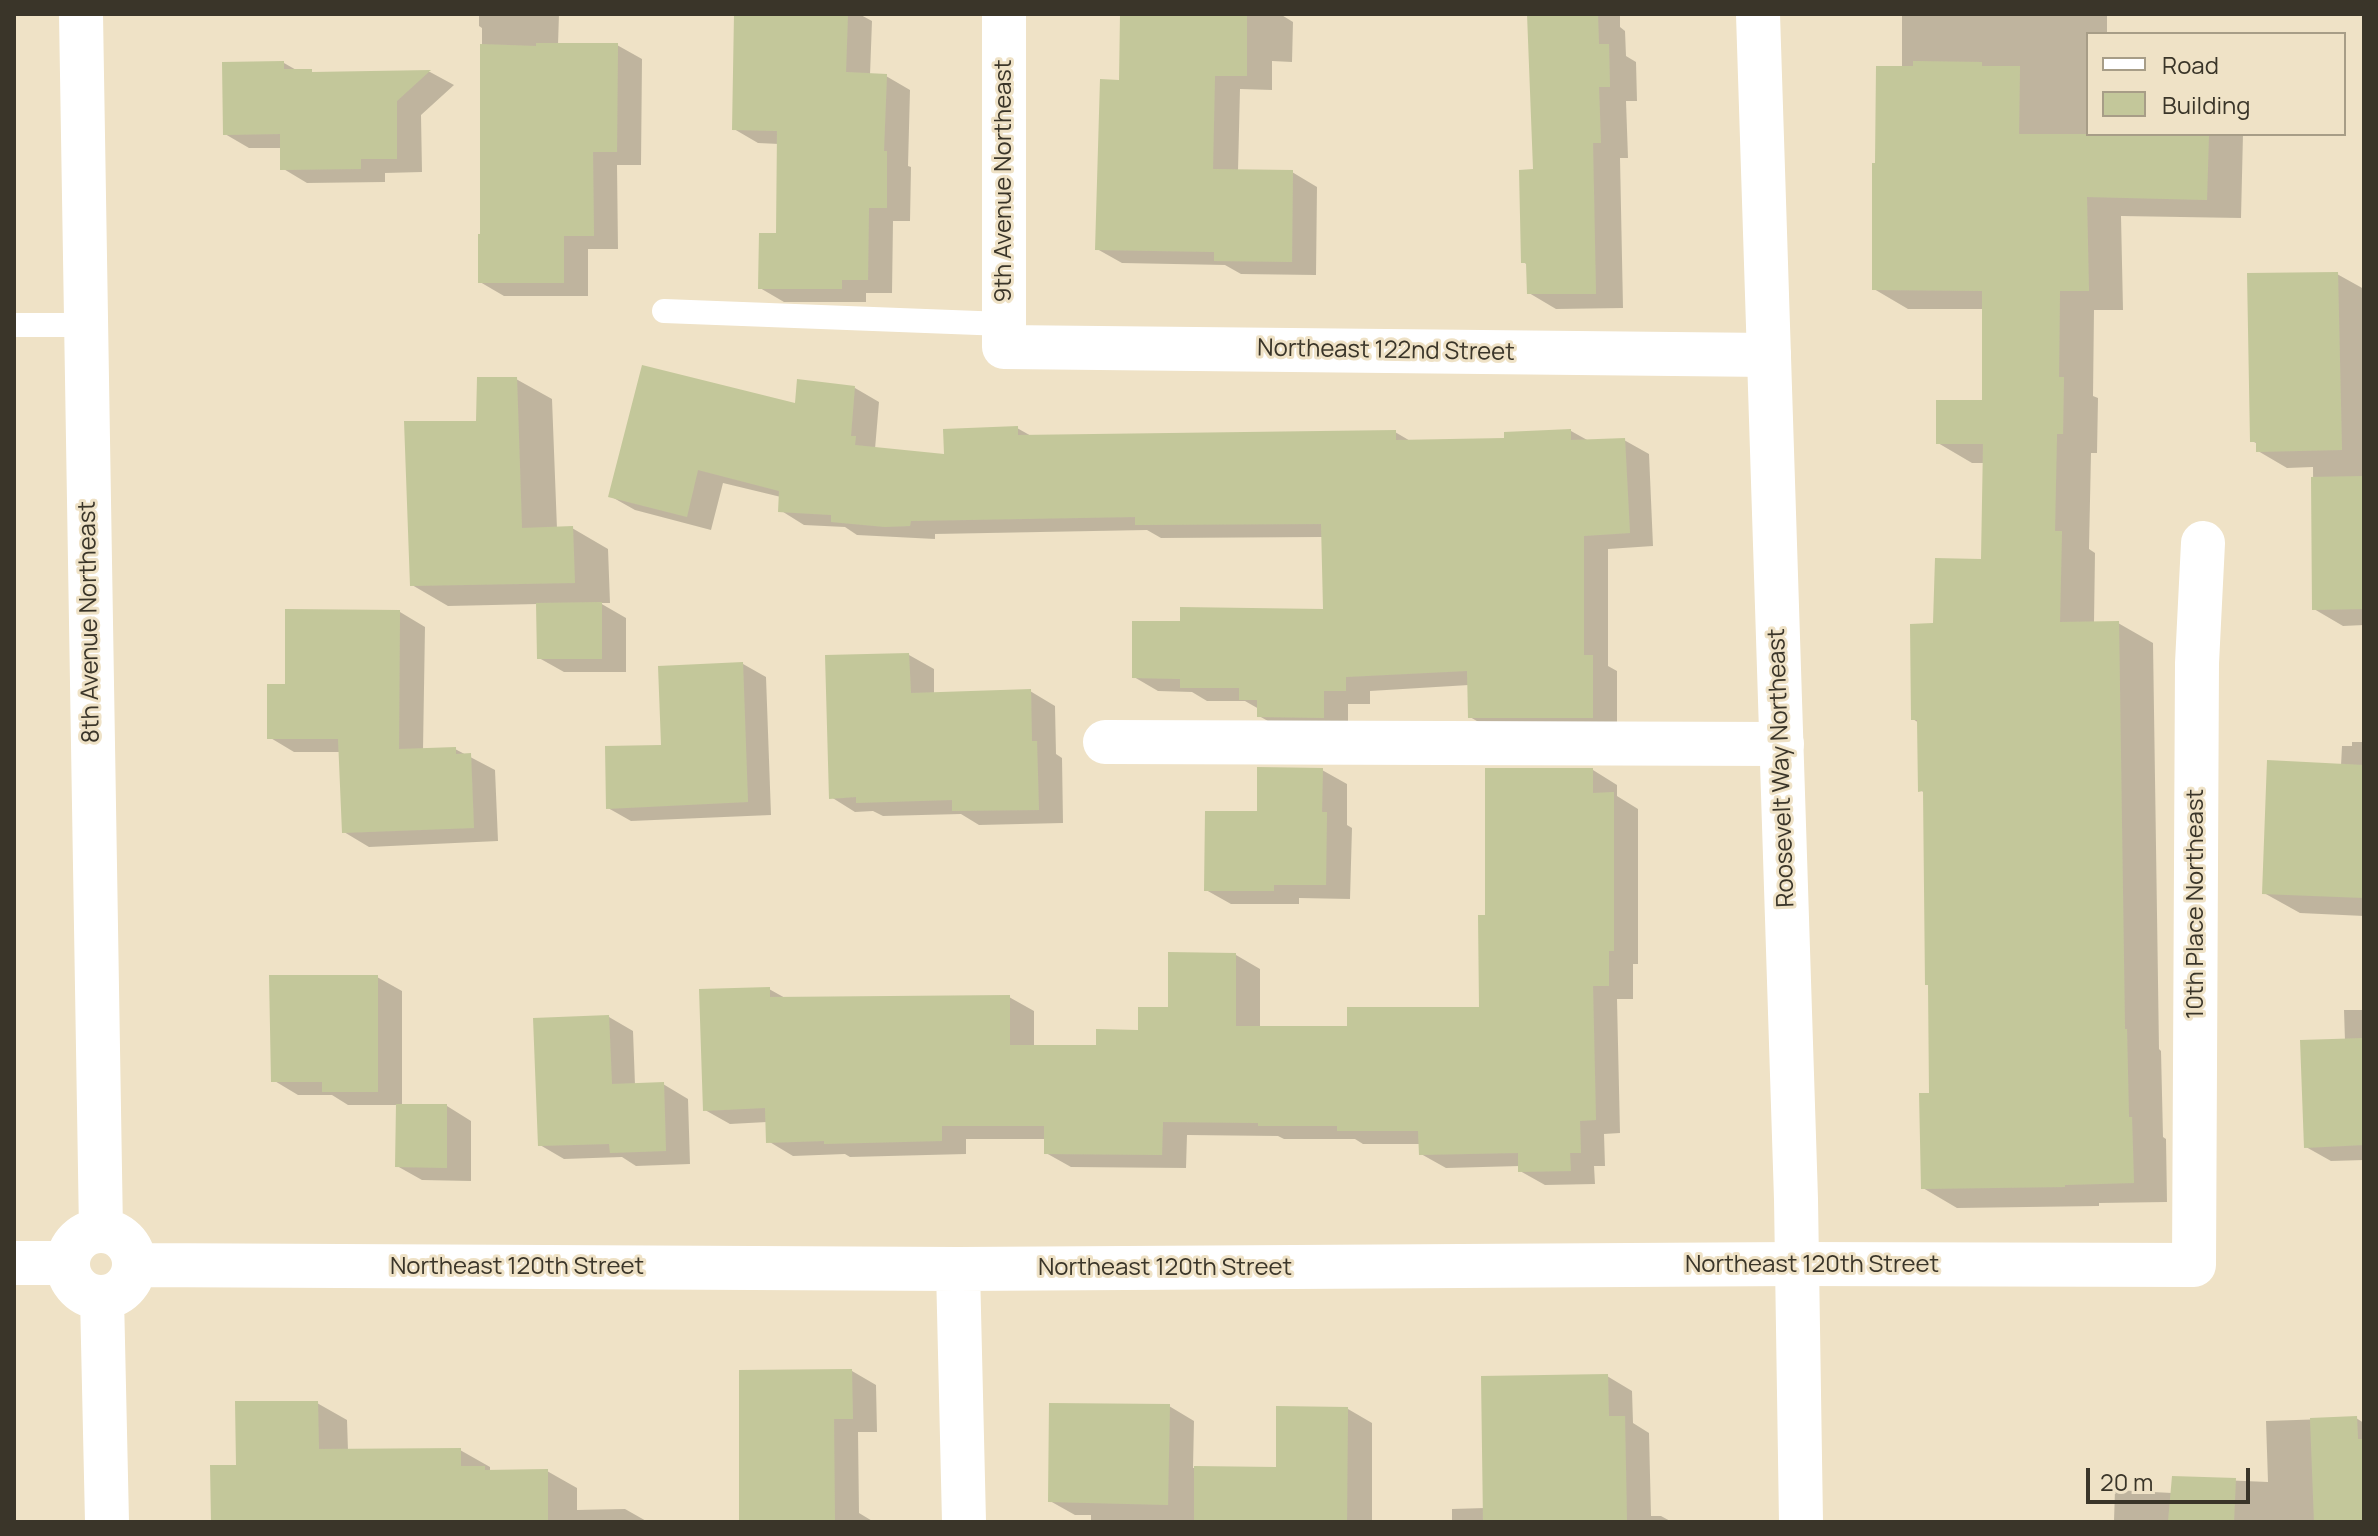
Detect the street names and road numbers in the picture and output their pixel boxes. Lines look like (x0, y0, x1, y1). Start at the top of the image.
street label: 9th Avenue Northeast (990, 60, 1018, 302)
street label: Northeast 122nd Street (1257, 334, 1515, 368)
street label: 8th Avenue Northeast (73, 501, 107, 743)
street label: Roosevelt Way Northeast (1763, 628, 1801, 908)
street label: 10th Place Northeast (2182, 789, 2210, 1019)
street label: Northeast 120th Street (1685, 1251, 1939, 1279)
street label: Northeast 120th Street (390, 1253, 644, 1281)
street label: Northeast 120th Street (1038, 1254, 1292, 1282)

